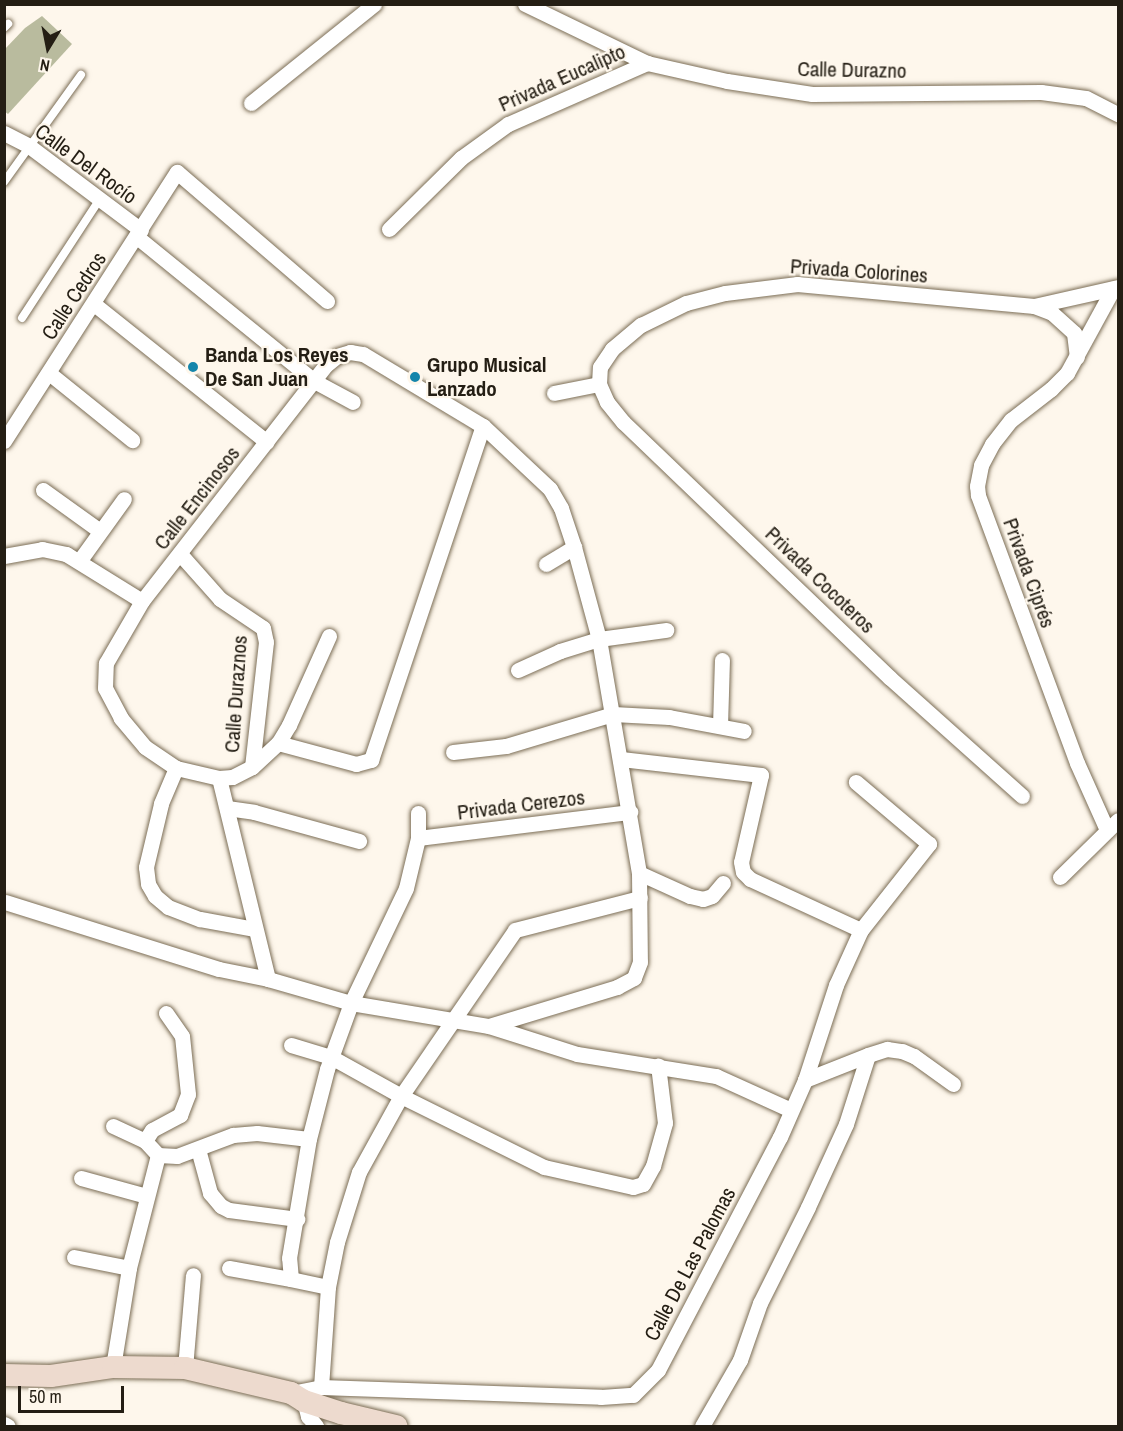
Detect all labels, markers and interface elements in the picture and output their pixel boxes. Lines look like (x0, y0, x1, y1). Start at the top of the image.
north arrow (18, 18, 78, 78)
street label: Privada Eucalipto (495, 39, 629, 117)
text: N (38, 54, 51, 77)
street label: Calle Durazno (797, 56, 907, 84)
street label: Calle Del Rocío (30, 119, 142, 209)
street label: Calle Cedros (36, 247, 112, 345)
street label: Privada Colorines (789, 254, 929, 288)
place label: Banda Los Reyes De San Juan (205, 342, 349, 392)
place label: Grupo Musical Lanzado (427, 352, 547, 402)
marker: Banda Los Reyes De San Juan (186, 360, 200, 374)
marker: Grupo Musical Lanzado (408, 370, 422, 384)
street label: Calle Encinosos (149, 441, 245, 555)
street label: Privada Ciprés (998, 515, 1060, 631)
street label: Privada Cocoteros (760, 521, 880, 639)
street label: Calle Duraznos (219, 634, 253, 754)
street label: Privada Cerezos (456, 785, 586, 825)
street label: Calle De Las Palomas (639, 1183, 741, 1345)
scale bar (21, 1374, 128, 1412)
text: 50 m (29, 1384, 62, 1409)

